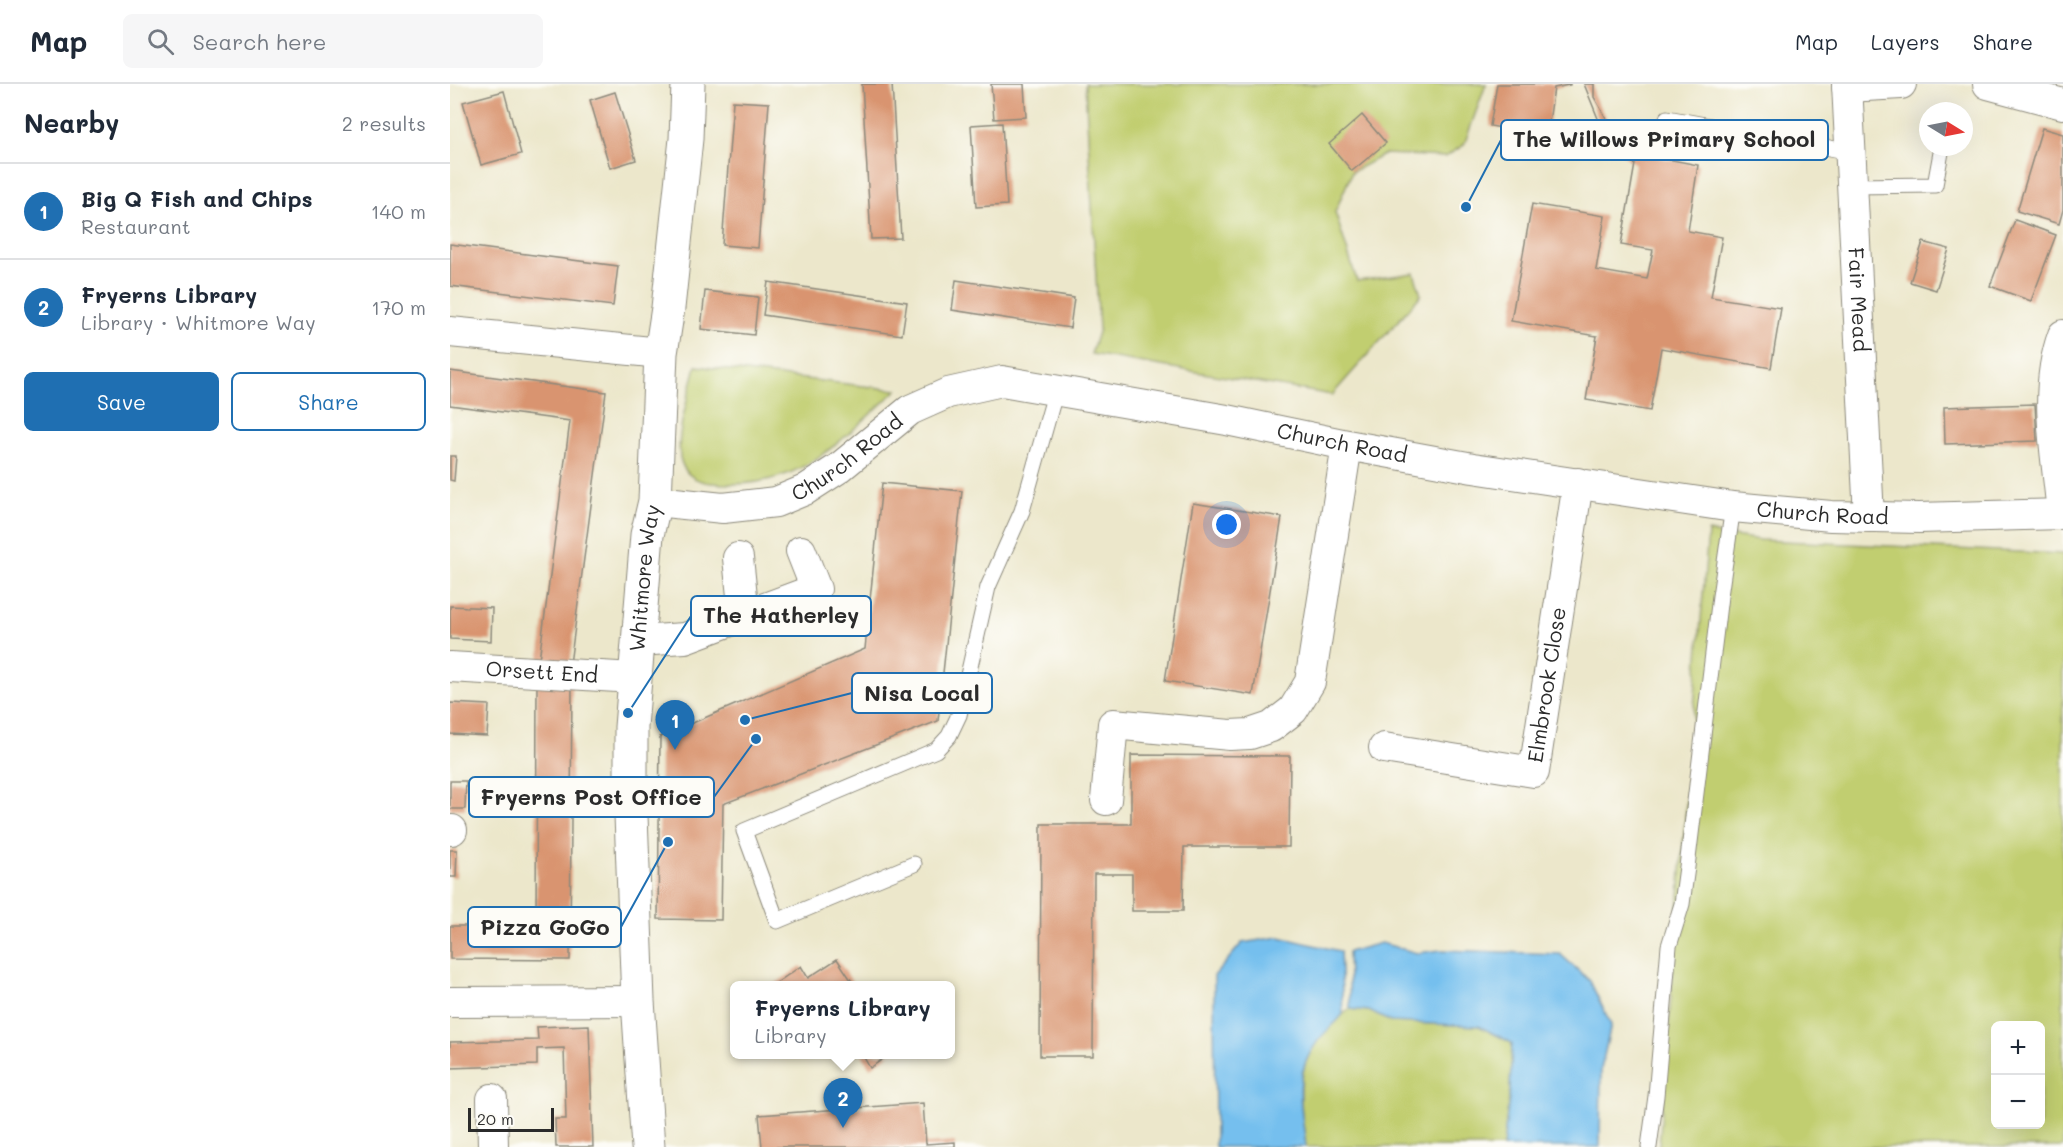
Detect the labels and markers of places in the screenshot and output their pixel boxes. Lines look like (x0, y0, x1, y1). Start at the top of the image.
callout: The Willows Primary School (1501, 120, 1828, 160)
callout: The Hatherley (691, 596, 871, 636)
callout: Nisa Local (852, 673, 992, 713)
pin: 1 (656, 700, 694, 750)
callout: Fryerns Post Office (469, 777, 714, 817)
callout: Pizza GoGo (468, 907, 621, 947)
pin: 2 (824, 1078, 862, 1128)

